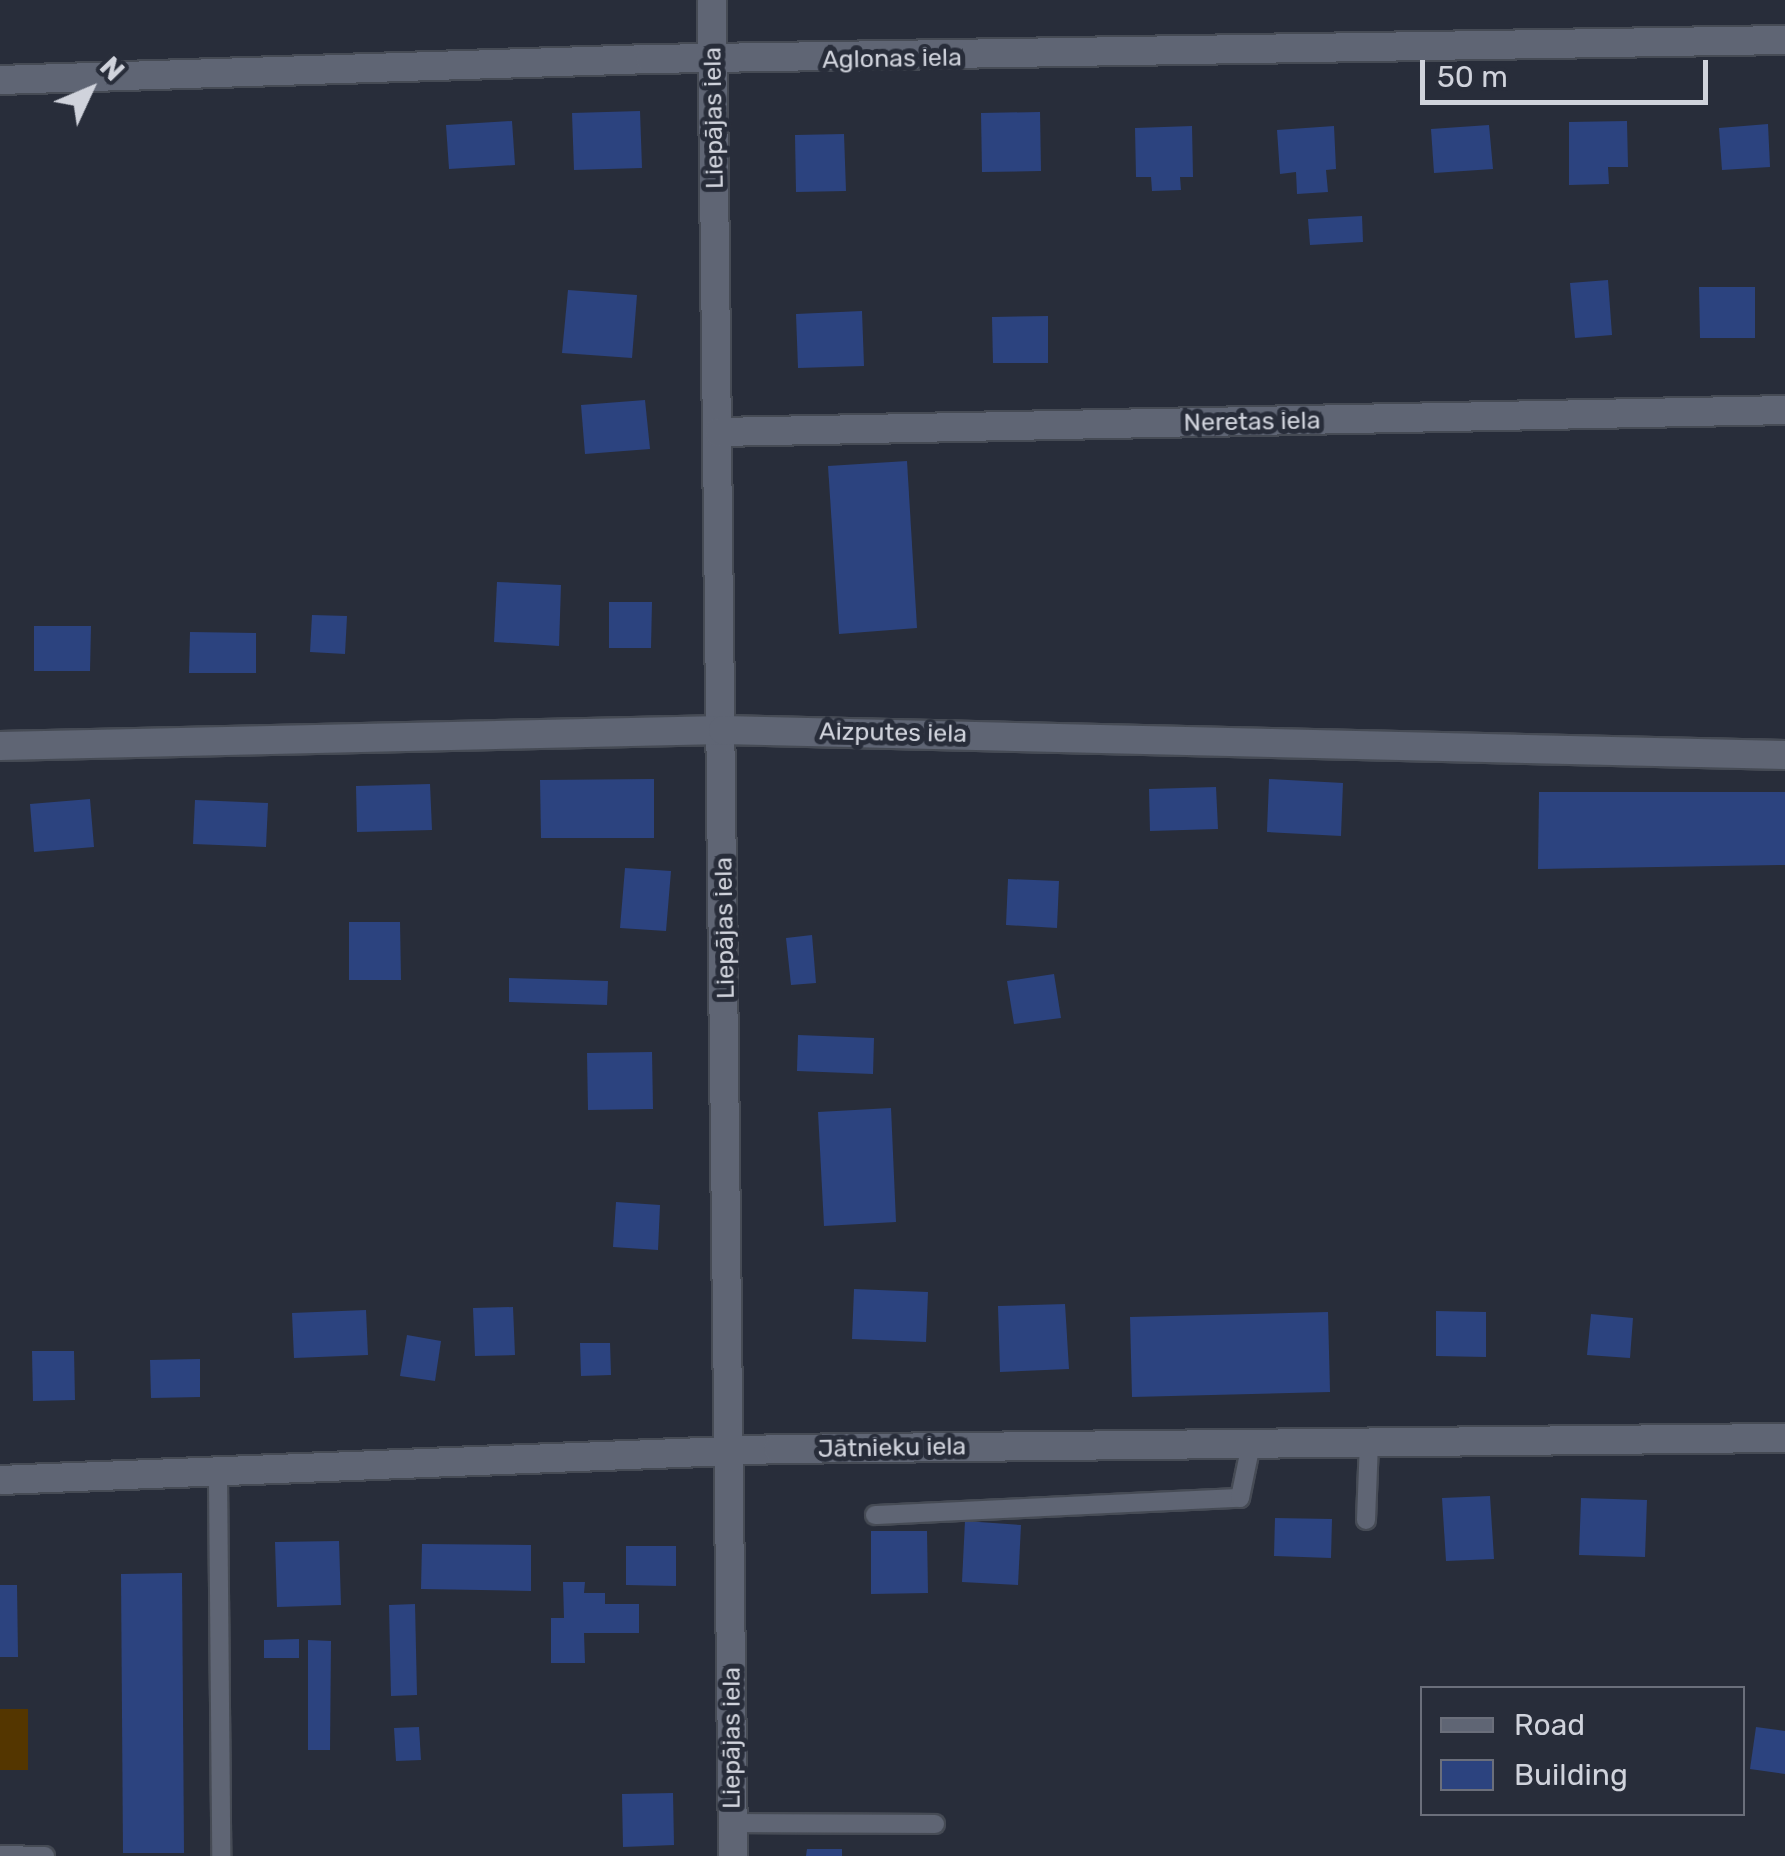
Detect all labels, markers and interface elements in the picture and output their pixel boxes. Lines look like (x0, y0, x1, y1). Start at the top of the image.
north arrow (40, 40, 140, 140)
scale bar (1425, 40, 1712, 102)
street label: Aglonas iela (822, 43, 962, 75)
street label: Liepājas iela (698, 47, 730, 189)
text: N (93, 50, 131, 88)
text: 50 m (1437, 59, 1508, 95)
street label: Neretas iela (1183, 406, 1321, 438)
street label: Aizputes iela (819, 717, 967, 749)
street label: Liepājas iela (709, 857, 741, 999)
street label: Jātnieku iela (818, 1432, 966, 1464)
street label: Liepājas iela (717, 1667, 747, 1809)
legend (1420, 1686, 1745, 1816)
text: Road (1514, 1707, 1585, 1743)
text: Building (1514, 1757, 1628, 1793)

